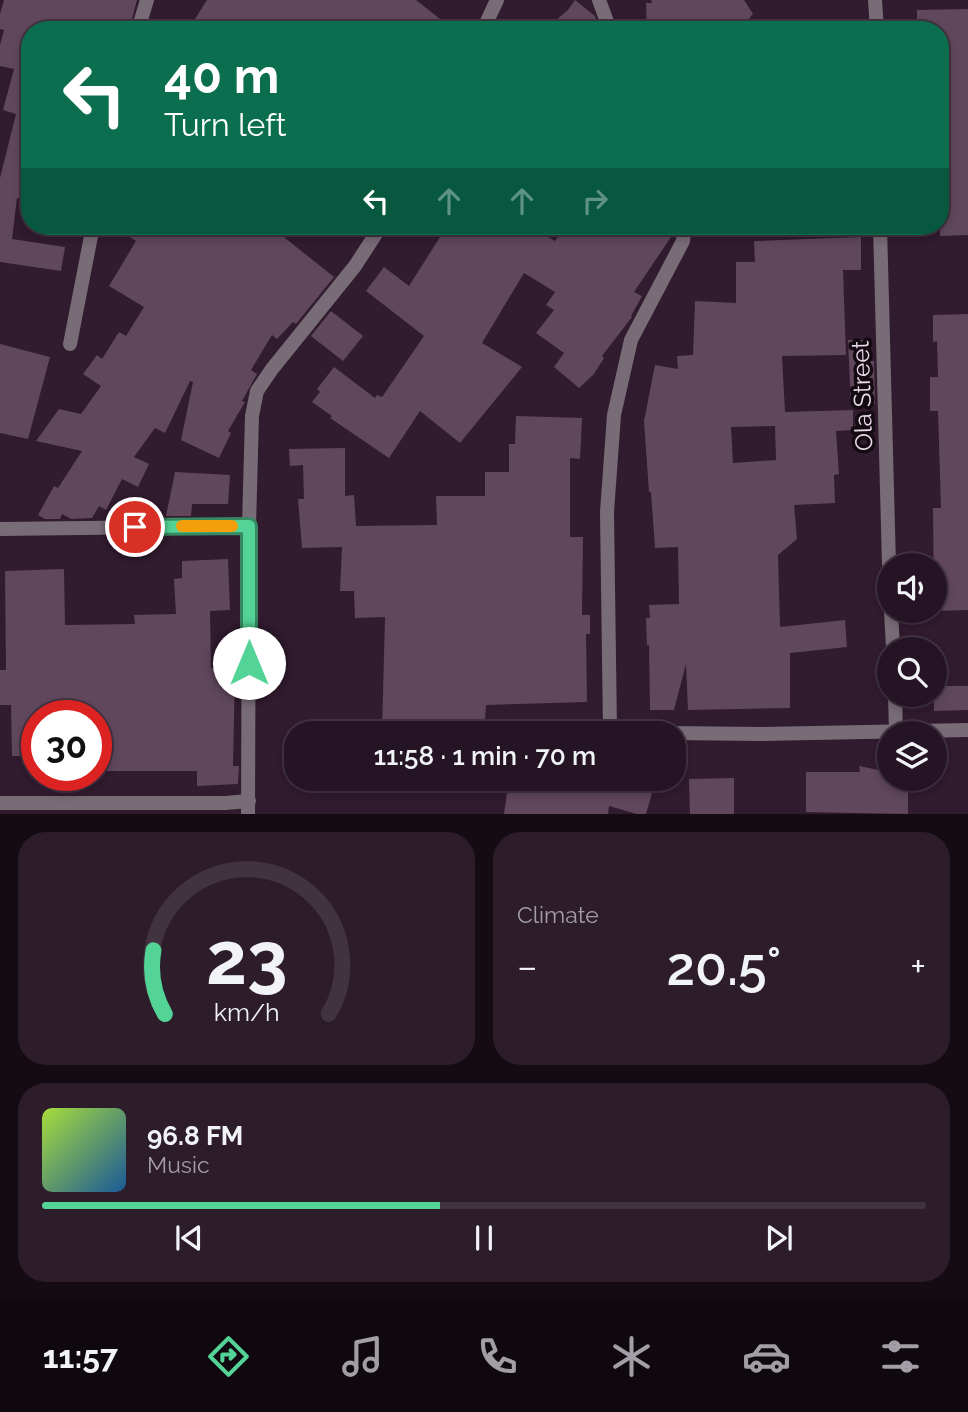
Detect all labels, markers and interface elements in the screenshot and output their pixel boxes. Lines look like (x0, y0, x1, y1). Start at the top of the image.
text: 40 m (164, 47, 279, 104)
icon: left (49, 49, 140, 140)
text: Turn left (164, 106, 286, 143)
icon: left (357, 182, 395, 220)
icon: ahead (430, 182, 468, 220)
icon: ahead (503, 182, 541, 220)
icon: right (576, 182, 614, 220)
street label: Ola Street (846, 340, 878, 452)
pin (105, 497, 165, 557)
icon: arrive (116, 508, 154, 546)
map controls (877, 553, 947, 791)
button: sound (877, 553, 947, 623)
position arrow (212, 626, 286, 700)
button: search (877, 637, 947, 707)
speed limit sign: 30 (21, 700, 112, 791)
button: layers (877, 721, 947, 791)
text: 11:58 · 1 min · 70 m (374, 741, 596, 771)
text: Climate (517, 901, 599, 928)
text: 23 (206, 917, 287, 1002)
text: 20.5° (667, 936, 781, 997)
text: − (517, 944, 537, 989)
text: + (910, 944, 926, 989)
text: km/h (214, 997, 279, 1027)
text: 96.8 FM (147, 1121, 243, 1151)
text: Music (147, 1151, 210, 1178)
icon: previous (170, 1219, 208, 1257)
icon: pause (465, 1219, 503, 1257)
icon: next (760, 1219, 798, 1257)
icon: directions (204, 1332, 253, 1381)
icon: music (338, 1332, 387, 1381)
icon: phone (473, 1332, 522, 1381)
icon: climate (607, 1332, 656, 1381)
icon: car (742, 1332, 791, 1381)
icon: filters (876, 1332, 925, 1381)
text: 11:57 (43, 1338, 118, 1375)

